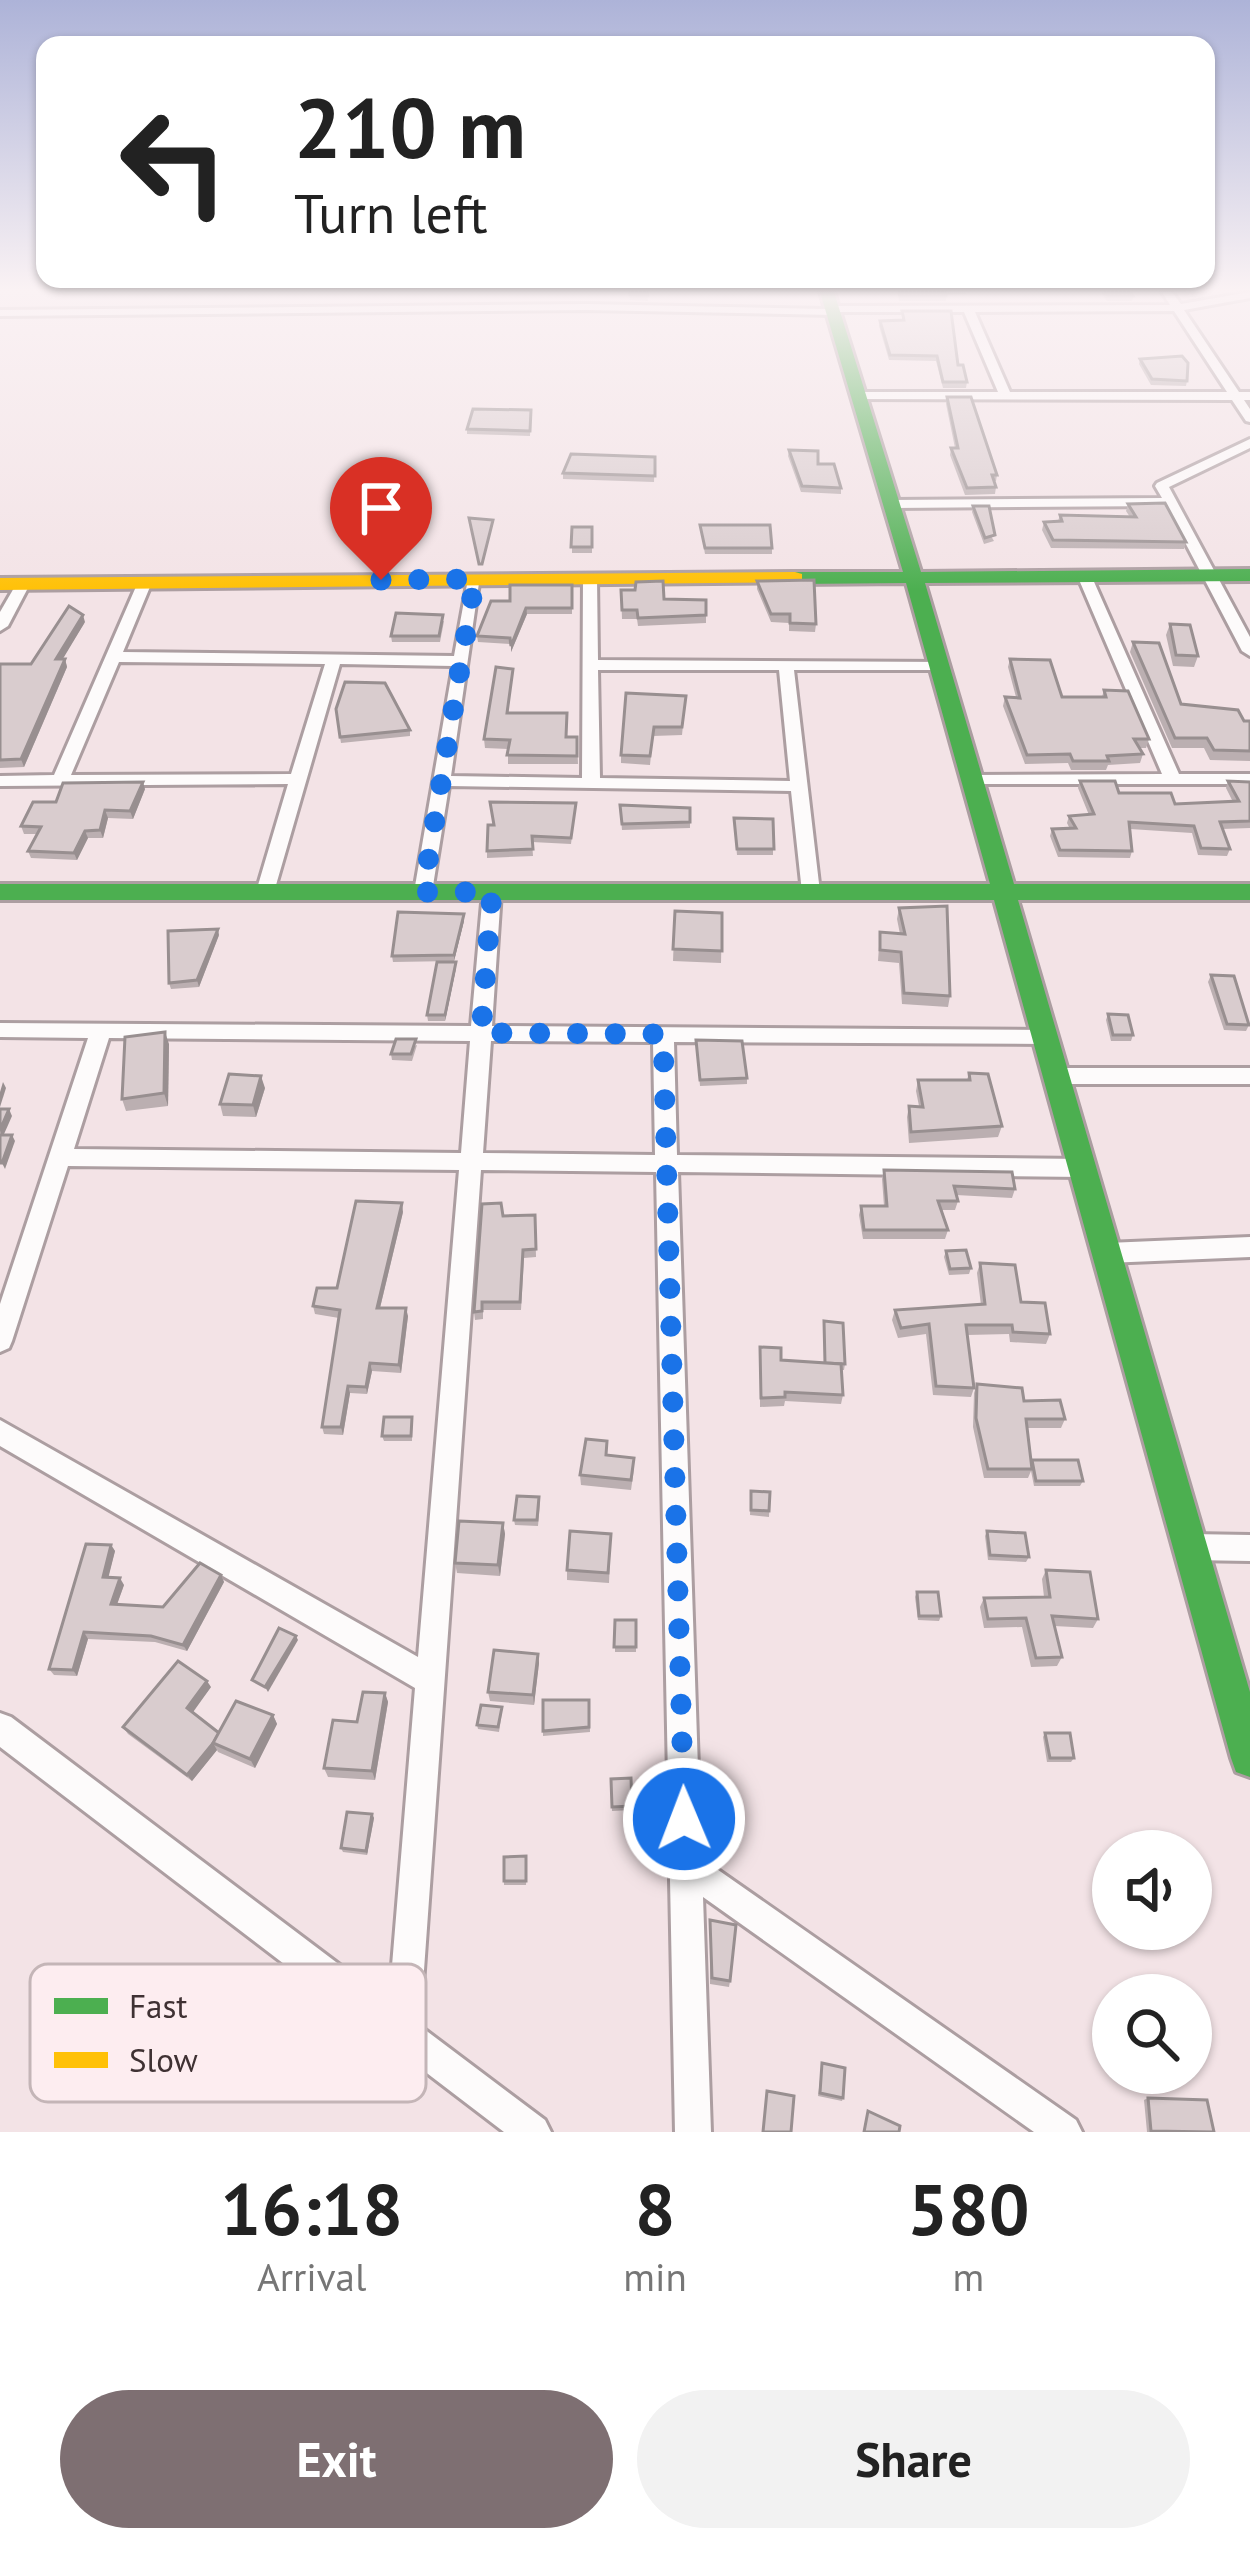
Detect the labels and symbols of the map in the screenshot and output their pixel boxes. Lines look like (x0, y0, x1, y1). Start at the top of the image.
pin (330, 457, 432, 580)
position arrow (621, 1756, 747, 1882)
legend (30, 1964, 426, 2102)
text: Fast (129, 1984, 188, 2027)
text: Slow (129, 2038, 198, 2081)

